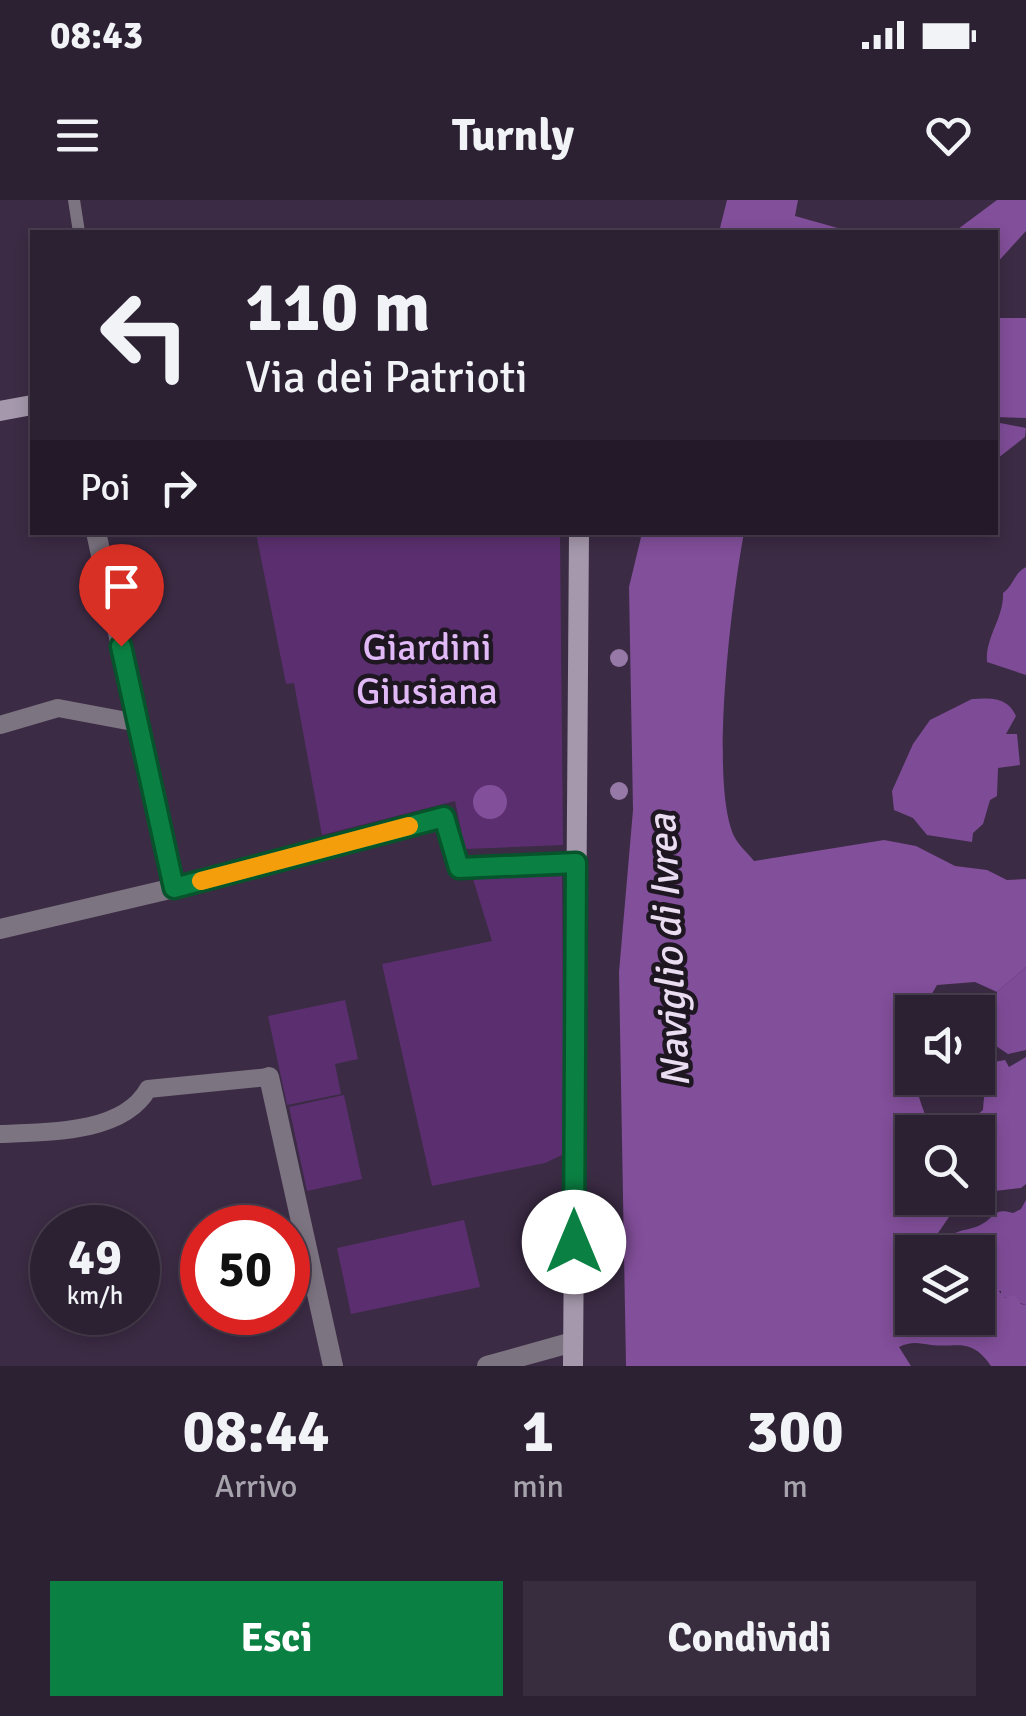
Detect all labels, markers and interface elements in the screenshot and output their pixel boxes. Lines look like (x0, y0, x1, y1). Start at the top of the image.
text: 08:43 (50, 12, 143, 59)
icon: menu (50, 108, 105, 163)
text: Turnly (452, 108, 574, 163)
icon: heart (921, 108, 976, 163)
text: 110 m (245, 264, 430, 350)
icon: left (80, 270, 210, 400)
text: Via dei Patrioti (245, 350, 528, 405)
icon: right (151, 460, 206, 515)
text: Poi (80, 464, 131, 511)
pin (79, 544, 164, 647)
icon: arrive (94, 559, 149, 614)
park label: Giardini Giusiana (356, 624, 498, 715)
water label: Naviglio di Ivrea (637, 811, 701, 1089)
map controls (895, 995, 995, 1335)
button: sound (895, 995, 995, 1095)
button: search (895, 1115, 995, 1215)
position arrow (522, 1190, 626, 1294)
speed limit sign: 50 (180, 1205, 310, 1335)
text: 49 (68, 1227, 122, 1289)
button: layers (895, 1235, 995, 1335)
text: km/h (67, 1280, 123, 1311)
text: 08:44 (182, 1395, 330, 1469)
text: 1 (522, 1395, 554, 1469)
text: 300 (746, 1395, 844, 1469)
text: Arrivo (215, 1467, 298, 1506)
text: min (512, 1467, 564, 1506)
text: m (782, 1467, 808, 1506)
button: Esci (50, 1581, 503, 1696)
button: Condividi (523, 1581, 976, 1696)

